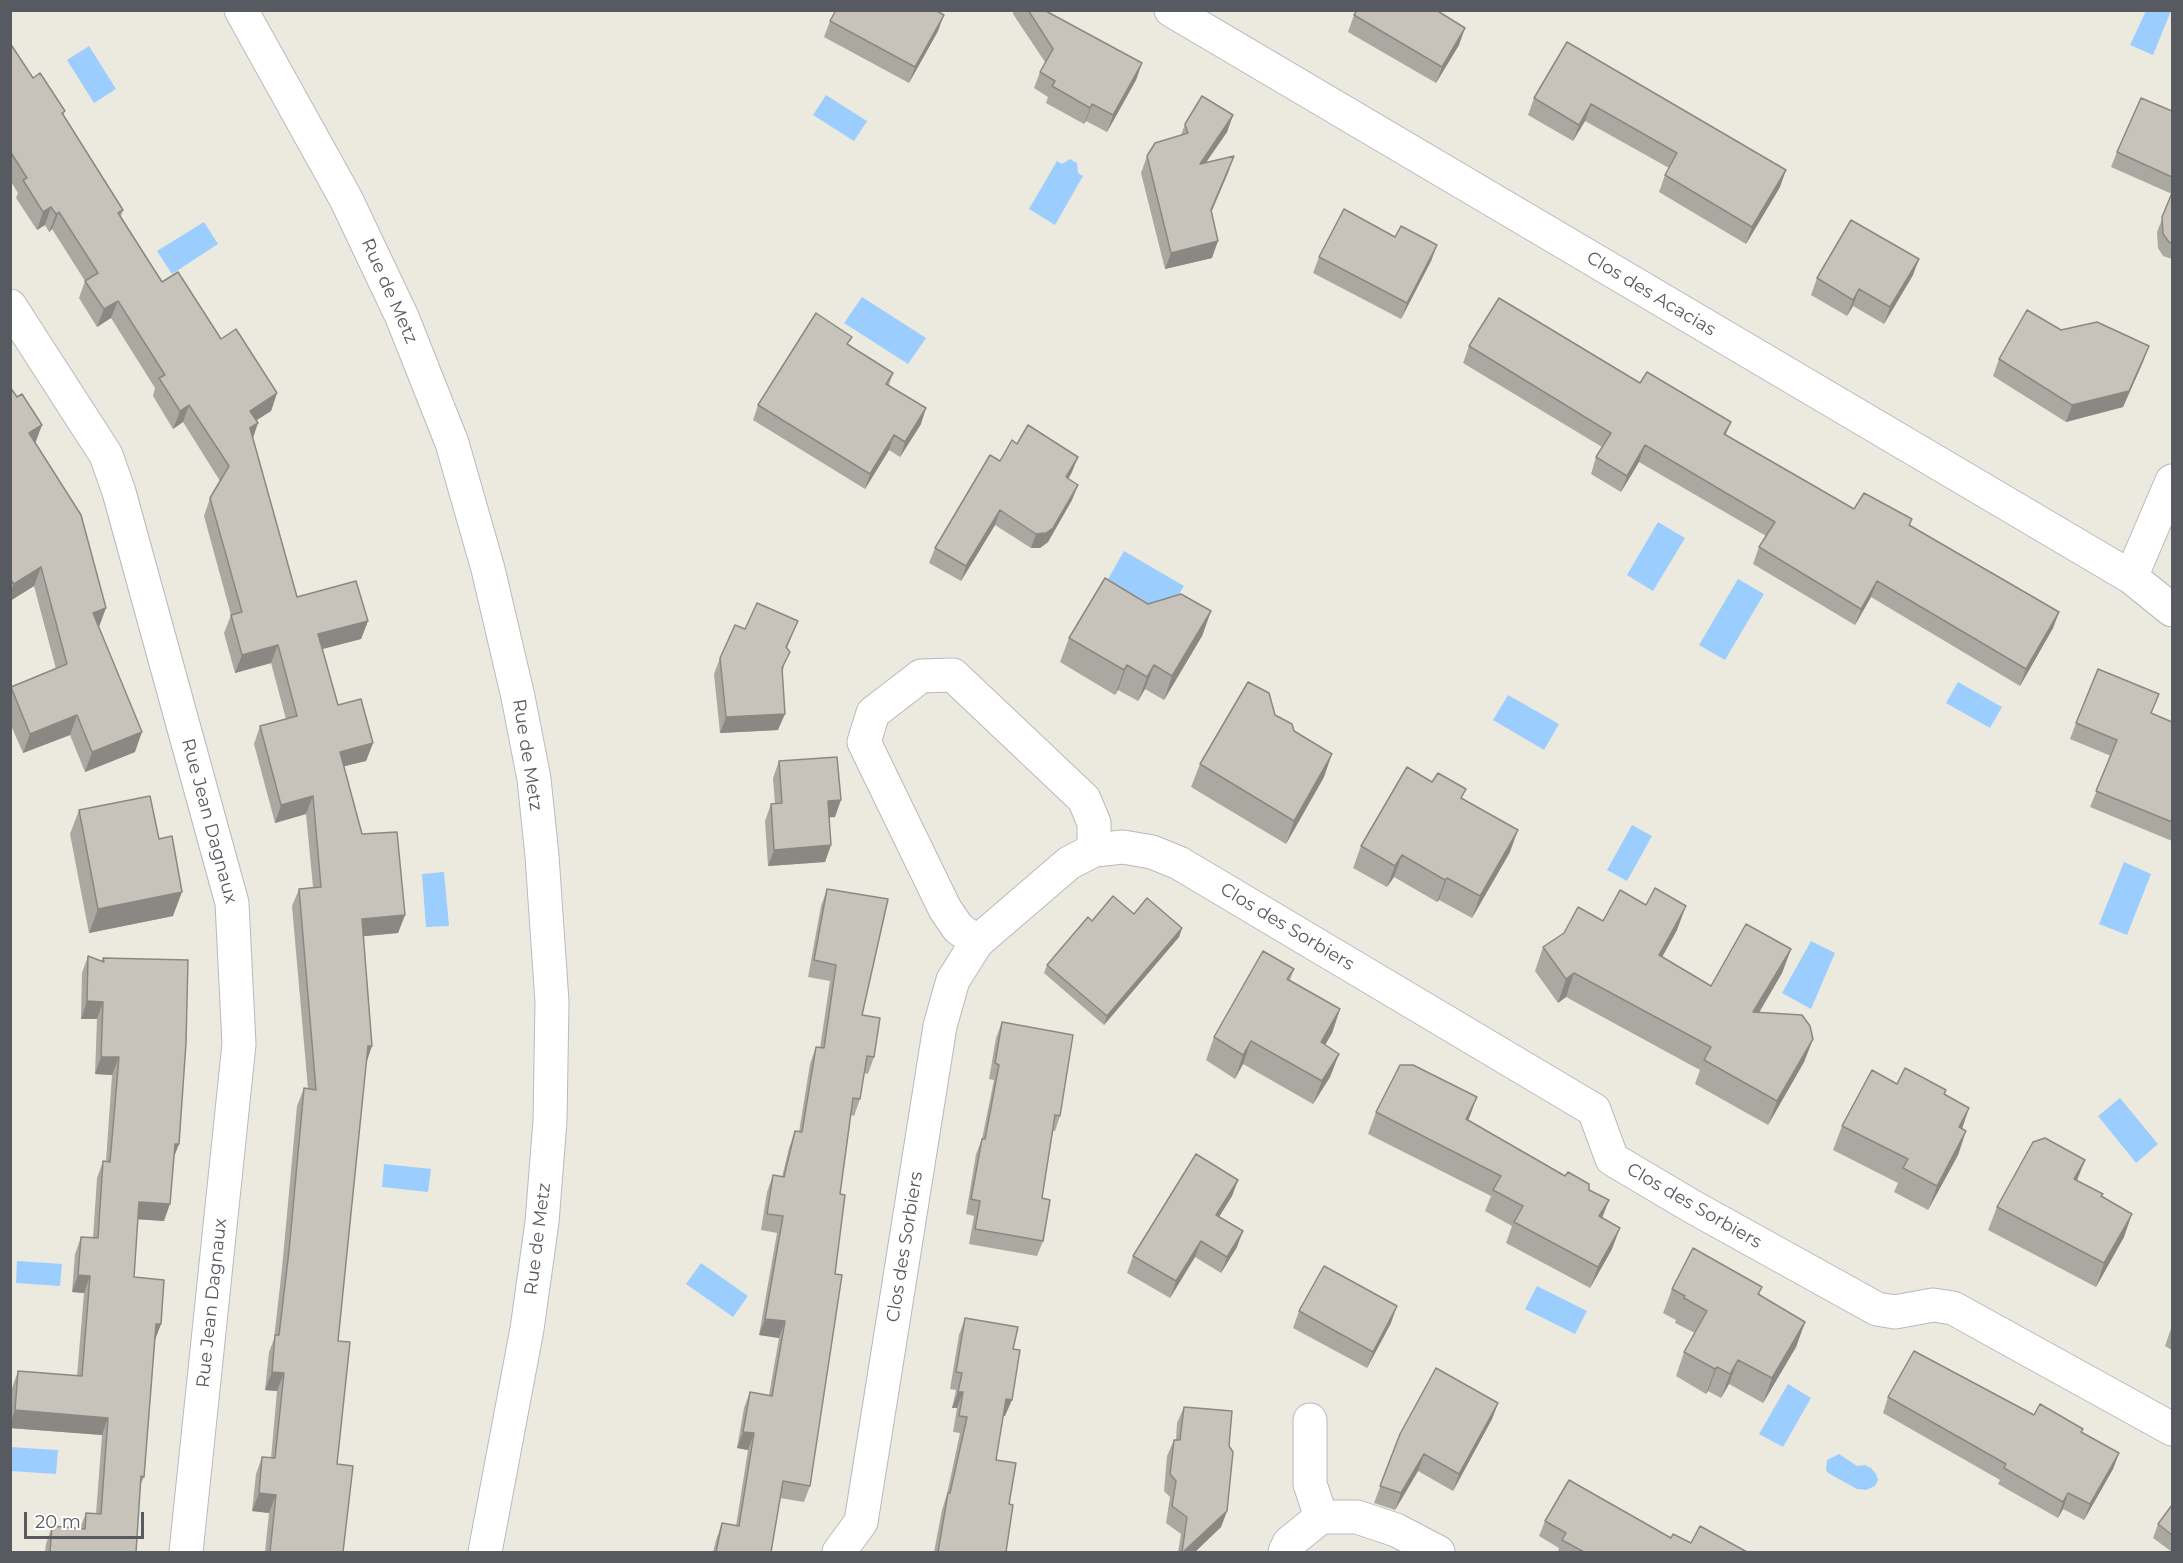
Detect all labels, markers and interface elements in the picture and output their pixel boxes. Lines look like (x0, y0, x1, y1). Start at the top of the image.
street label: Rue de Metz (356, 235, 422, 347)
street label: Clos des Acacias (1583, 247, 1719, 341)
street label: Rue de Metz (507, 697, 547, 813)
street label: Rue Jean Dagnaux (177, 736, 241, 906)
street label: Clos des Sorbiers (1216, 879, 1358, 975)
street label: Clos des Sorbiers (1623, 1159, 1765, 1253)
street label: Clos des Sorbiers (882, 1170, 928, 1324)
street label: Rue de Metz (520, 1182, 556, 1296)
street label: Rue Jean Dagnaux (192, 1217, 232, 1389)
scale bar (27, 1500, 147, 1538)
text: 20 m (35, 1511, 81, 1533)

